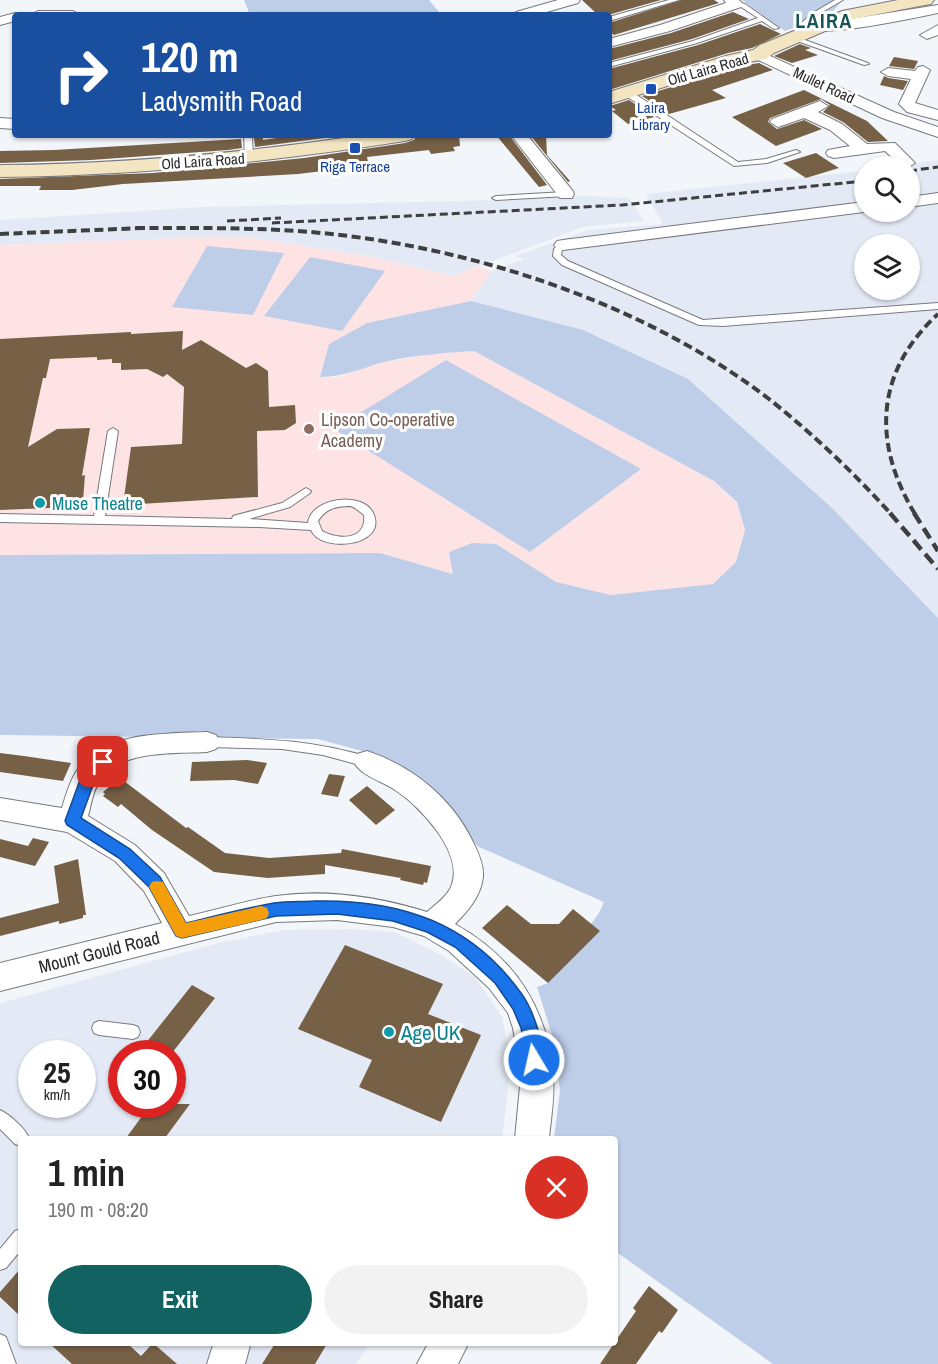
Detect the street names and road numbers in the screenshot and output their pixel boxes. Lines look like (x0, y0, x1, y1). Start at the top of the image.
street label: Old Laira Road (665, 47, 751, 91)
street label: Mullet Road (790, 62, 858, 108)
street label: Old Laira Road (161, 148, 245, 174)
street label: Mount Gould Road (36, 925, 162, 979)

